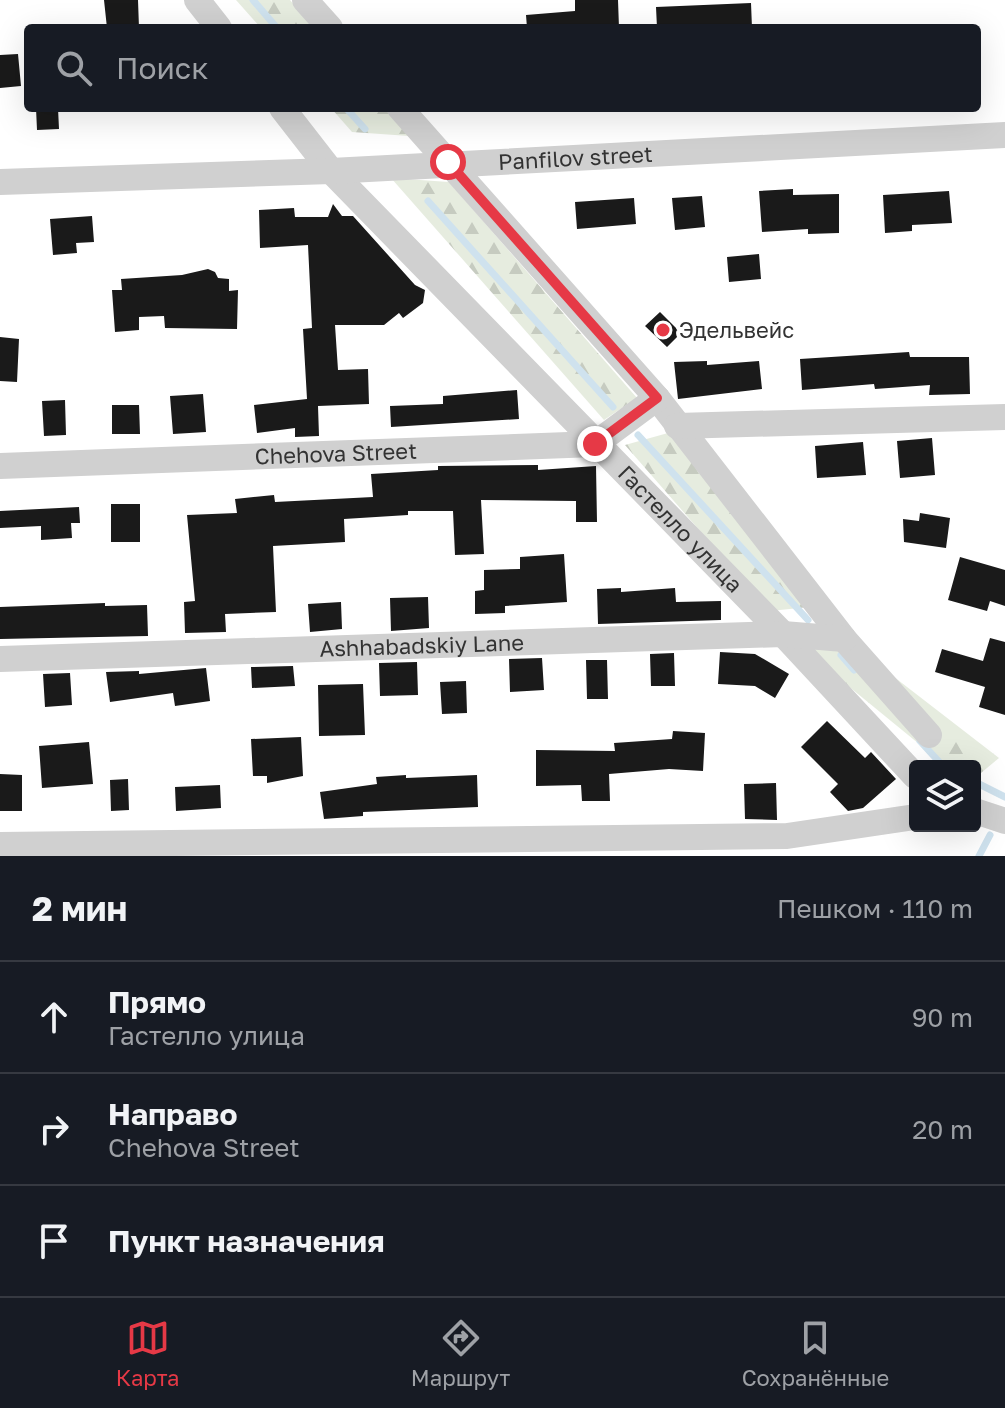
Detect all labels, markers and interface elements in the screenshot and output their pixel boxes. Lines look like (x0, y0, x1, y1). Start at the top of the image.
search box (24, 24, 981, 112)
icon: search (52, 46, 96, 90)
text: Поиск (116, 50, 208, 86)
street label: Panfilov street (497, 140, 653, 175)
route start (430, 144, 466, 180)
place label: Эдельвейс (679, 316, 794, 343)
marker: Эдельвейс (654, 321, 672, 339)
route end (577, 426, 613, 462)
street label: Chehova Street (254, 437, 417, 470)
street label: Гастелло улица (613, 460, 749, 598)
street label: Ashhabadskiy Lane (319, 628, 524, 662)
map controls (909, 760, 981, 832)
button: layers (909, 760, 981, 832)
text: 2 мин (32, 888, 127, 928)
text: Пешком · 110 m (777, 893, 973, 924)
text: Прямо (108, 984, 206, 1020)
icon: ahead (32, 995, 76, 1039)
text: 90 m (912, 1002, 973, 1033)
text: Гастелло улица (108, 1020, 305, 1051)
text: Направо (108, 1096, 237, 1132)
icon: right (32, 1107, 76, 1151)
text: 20 m (912, 1114, 973, 1145)
text: Chehova Street (108, 1132, 300, 1163)
icon: arrive (32, 1219, 76, 1263)
text: Пункт назначения (108, 1223, 385, 1259)
tab: Карта (116, 1316, 179, 1391)
tab: Маршрут (411, 1316, 510, 1391)
tab: Сохранённые (742, 1316, 889, 1391)

